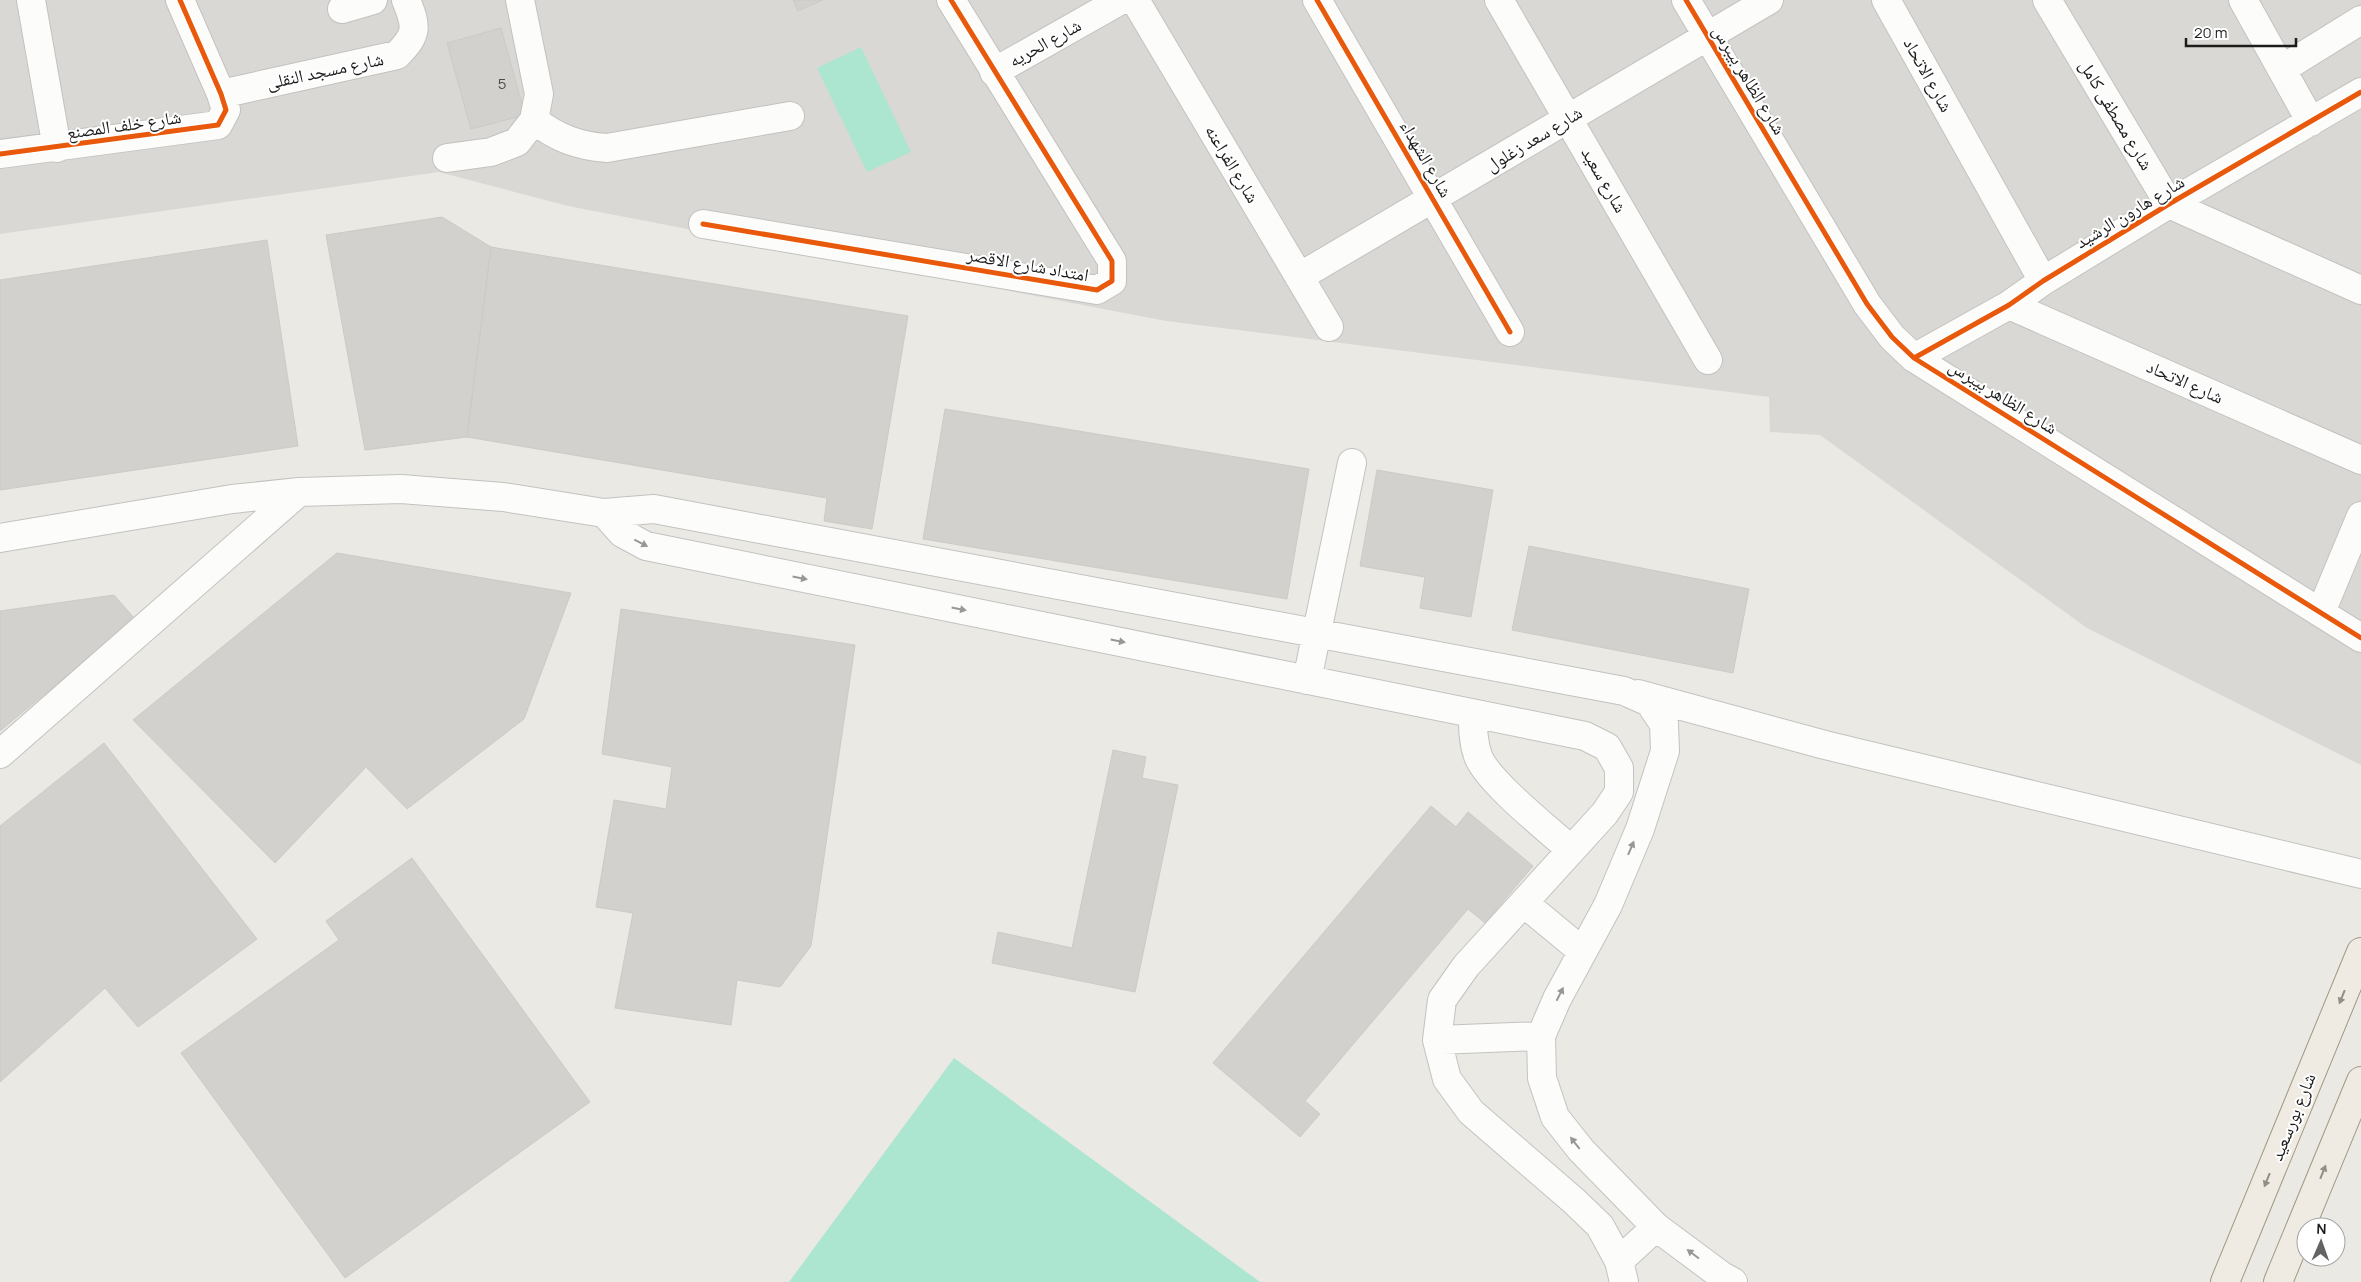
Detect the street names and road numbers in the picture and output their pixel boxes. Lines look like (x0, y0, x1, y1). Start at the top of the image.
street label: شارع الحريه (1004, 12, 1085, 72)
street label: شارع الظاهر بيبرس (1708, 20, 1792, 139)
street label: شارع الاتحاد (1899, 33, 1959, 116)
street label: شارع مسجد النقلى (264, 46, 386, 94)
street label: شارع مصطفى كامل (2074, 55, 2159, 174)
street label: شارع سعد زغلول (1481, 100, 1586, 176)
street label: شارع خلف المصنع (65, 104, 183, 145)
street label: شارع الشهداء (1395, 116, 1459, 201)
street label: شارع الفراعنه (1200, 120, 1266, 207)
street label: شارع سعيد (1576, 142, 1633, 217)
street label: شارع هارون الرشيد (2070, 169, 2188, 253)
street label: امتداد شارع الاقصر (964, 241, 1091, 287)
street label: شارع الظاهر بيبرس (1945, 353, 2062, 439)
street label: شارع الاتحاد (2143, 354, 2228, 409)
street label: شارع بورسعيد (2264, 1069, 2321, 1164)

